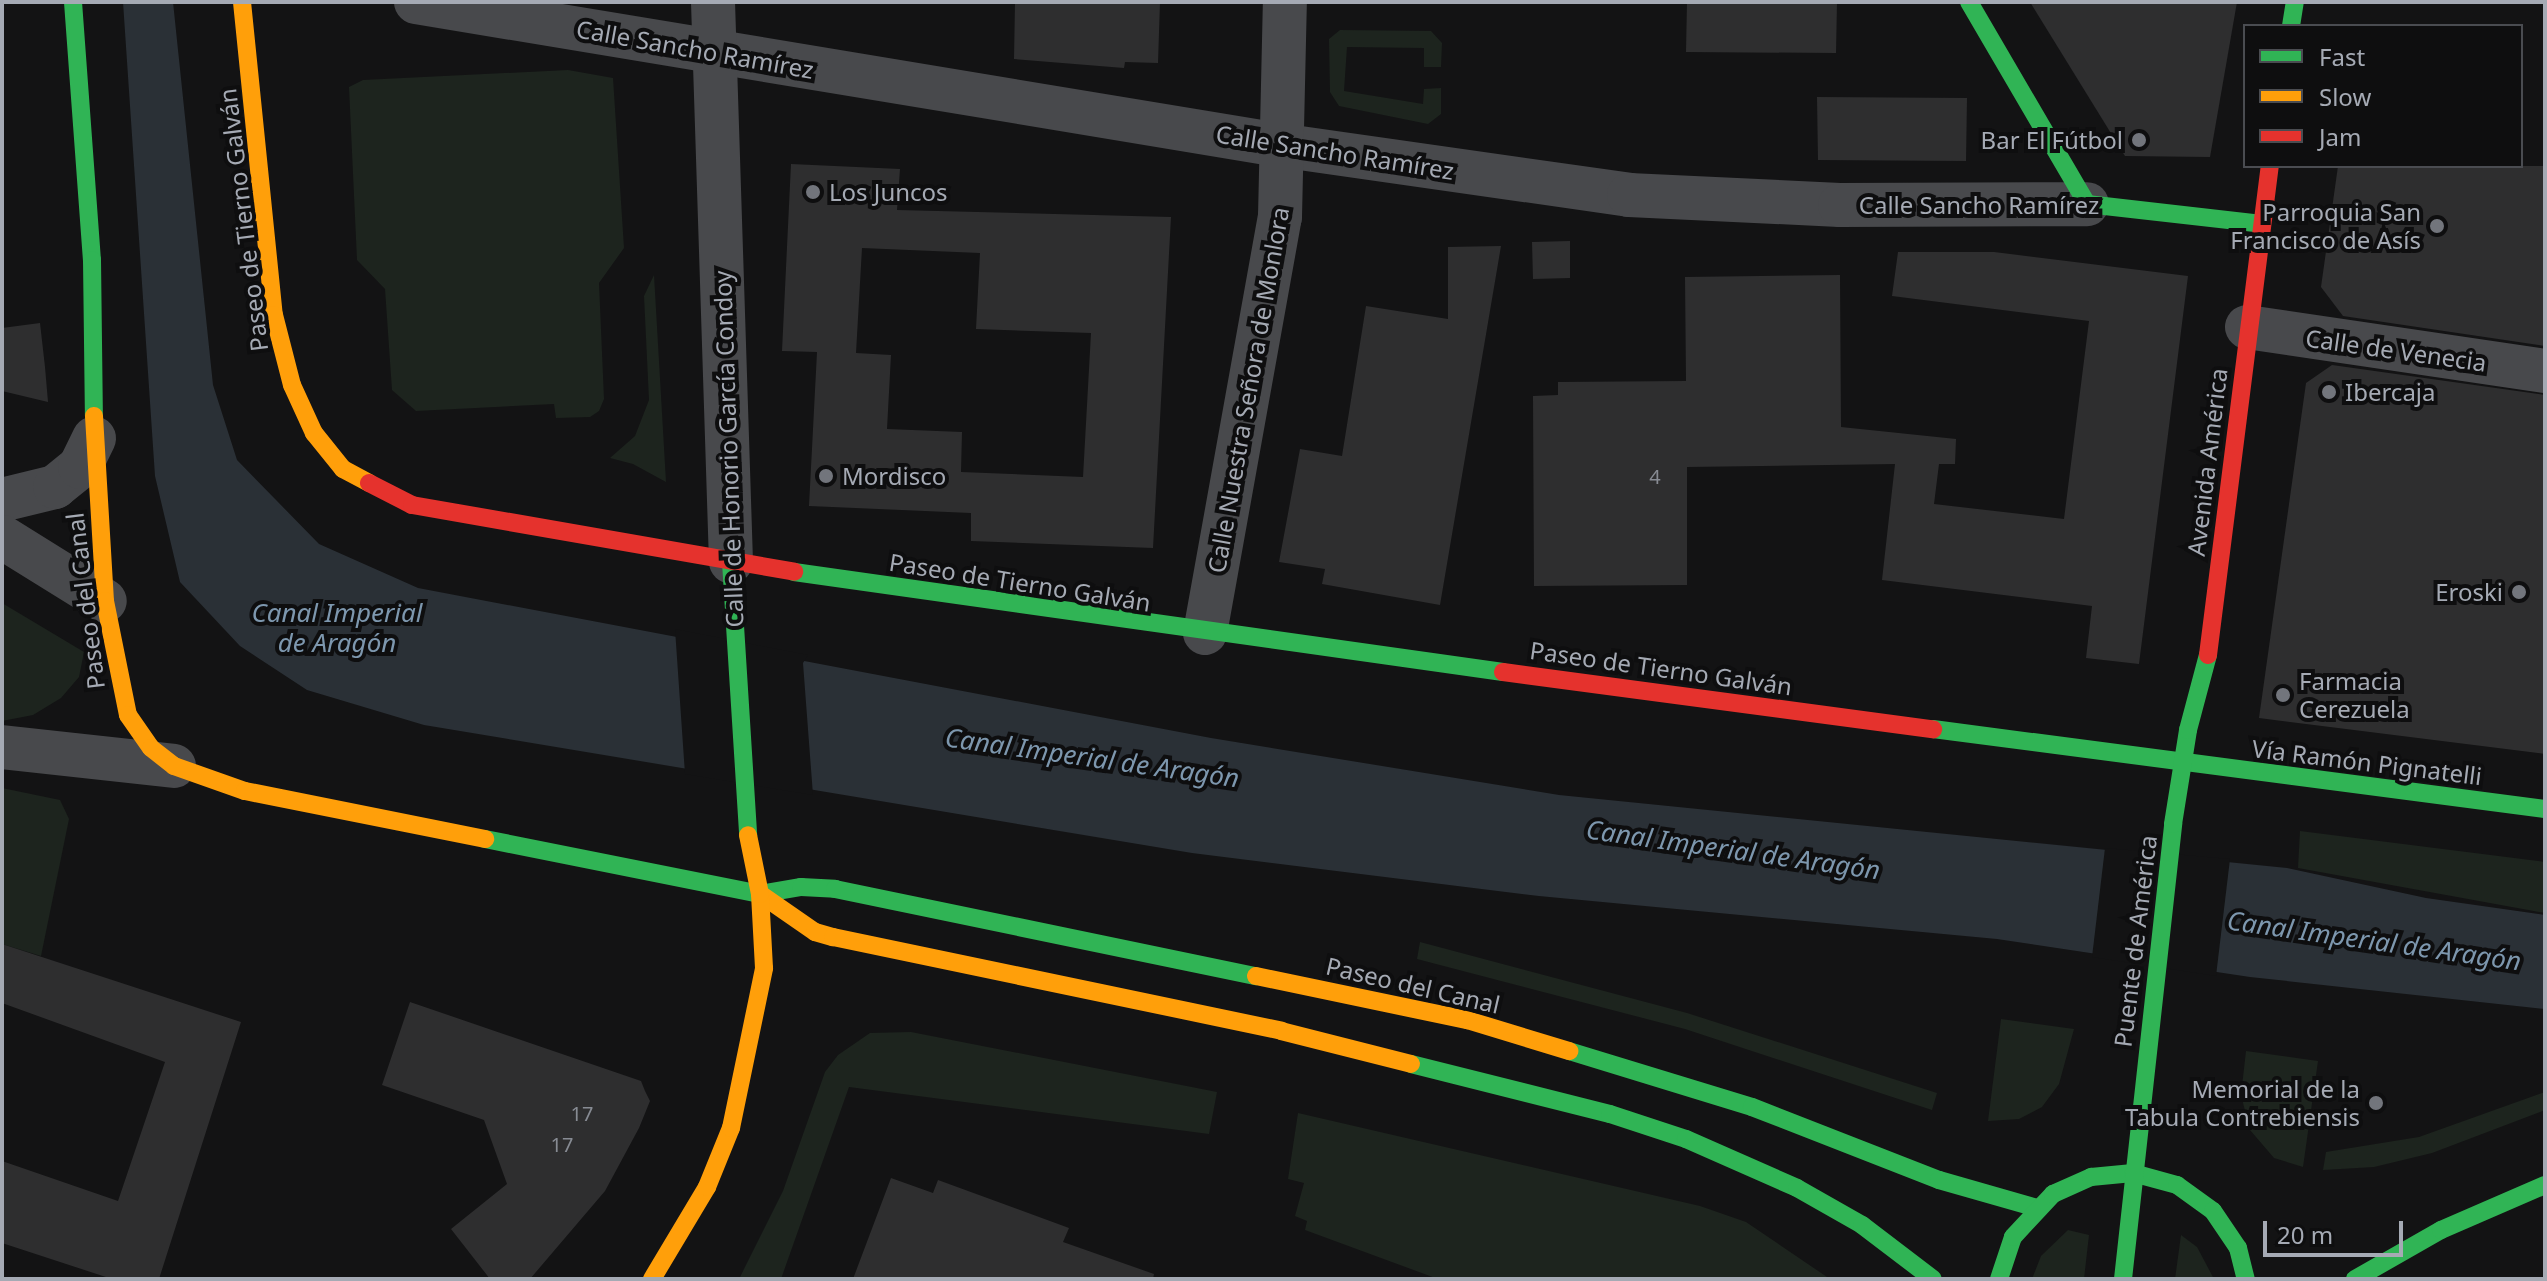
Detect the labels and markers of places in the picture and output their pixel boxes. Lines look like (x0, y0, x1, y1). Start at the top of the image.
place label: Bar El Fútbol (1981, 126, 2123, 154)
marker: Bar El Fútbol (2130, 131, 2148, 149)
place label: Los Juncos (829, 178, 948, 206)
marker: Los Juncos (804, 183, 822, 201)
place label: Parroquia San Francisco de Asís (2230, 198, 2421, 254)
marker: Parroquia San Francisco de Asís (2428, 217, 2446, 235)
place label: Ibercaja (2345, 378, 2436, 406)
marker: Ibercaja (2320, 383, 2338, 401)
place label: Mordisco (842, 462, 946, 490)
marker: Mordisco (817, 467, 835, 485)
place label: Eroski (2435, 578, 2503, 606)
marker: Eroski (2510, 583, 2528, 601)
place label: Farmacia Cerezuela (2299, 667, 2410, 723)
marker: Farmacia Cerezuela (2274, 686, 2292, 704)
place label: Memorial de la Tabula Contrebiensis (2125, 1075, 2360, 1131)
marker: Memorial de la Tabula Contrebiensis (2367, 1094, 2385, 1112)

